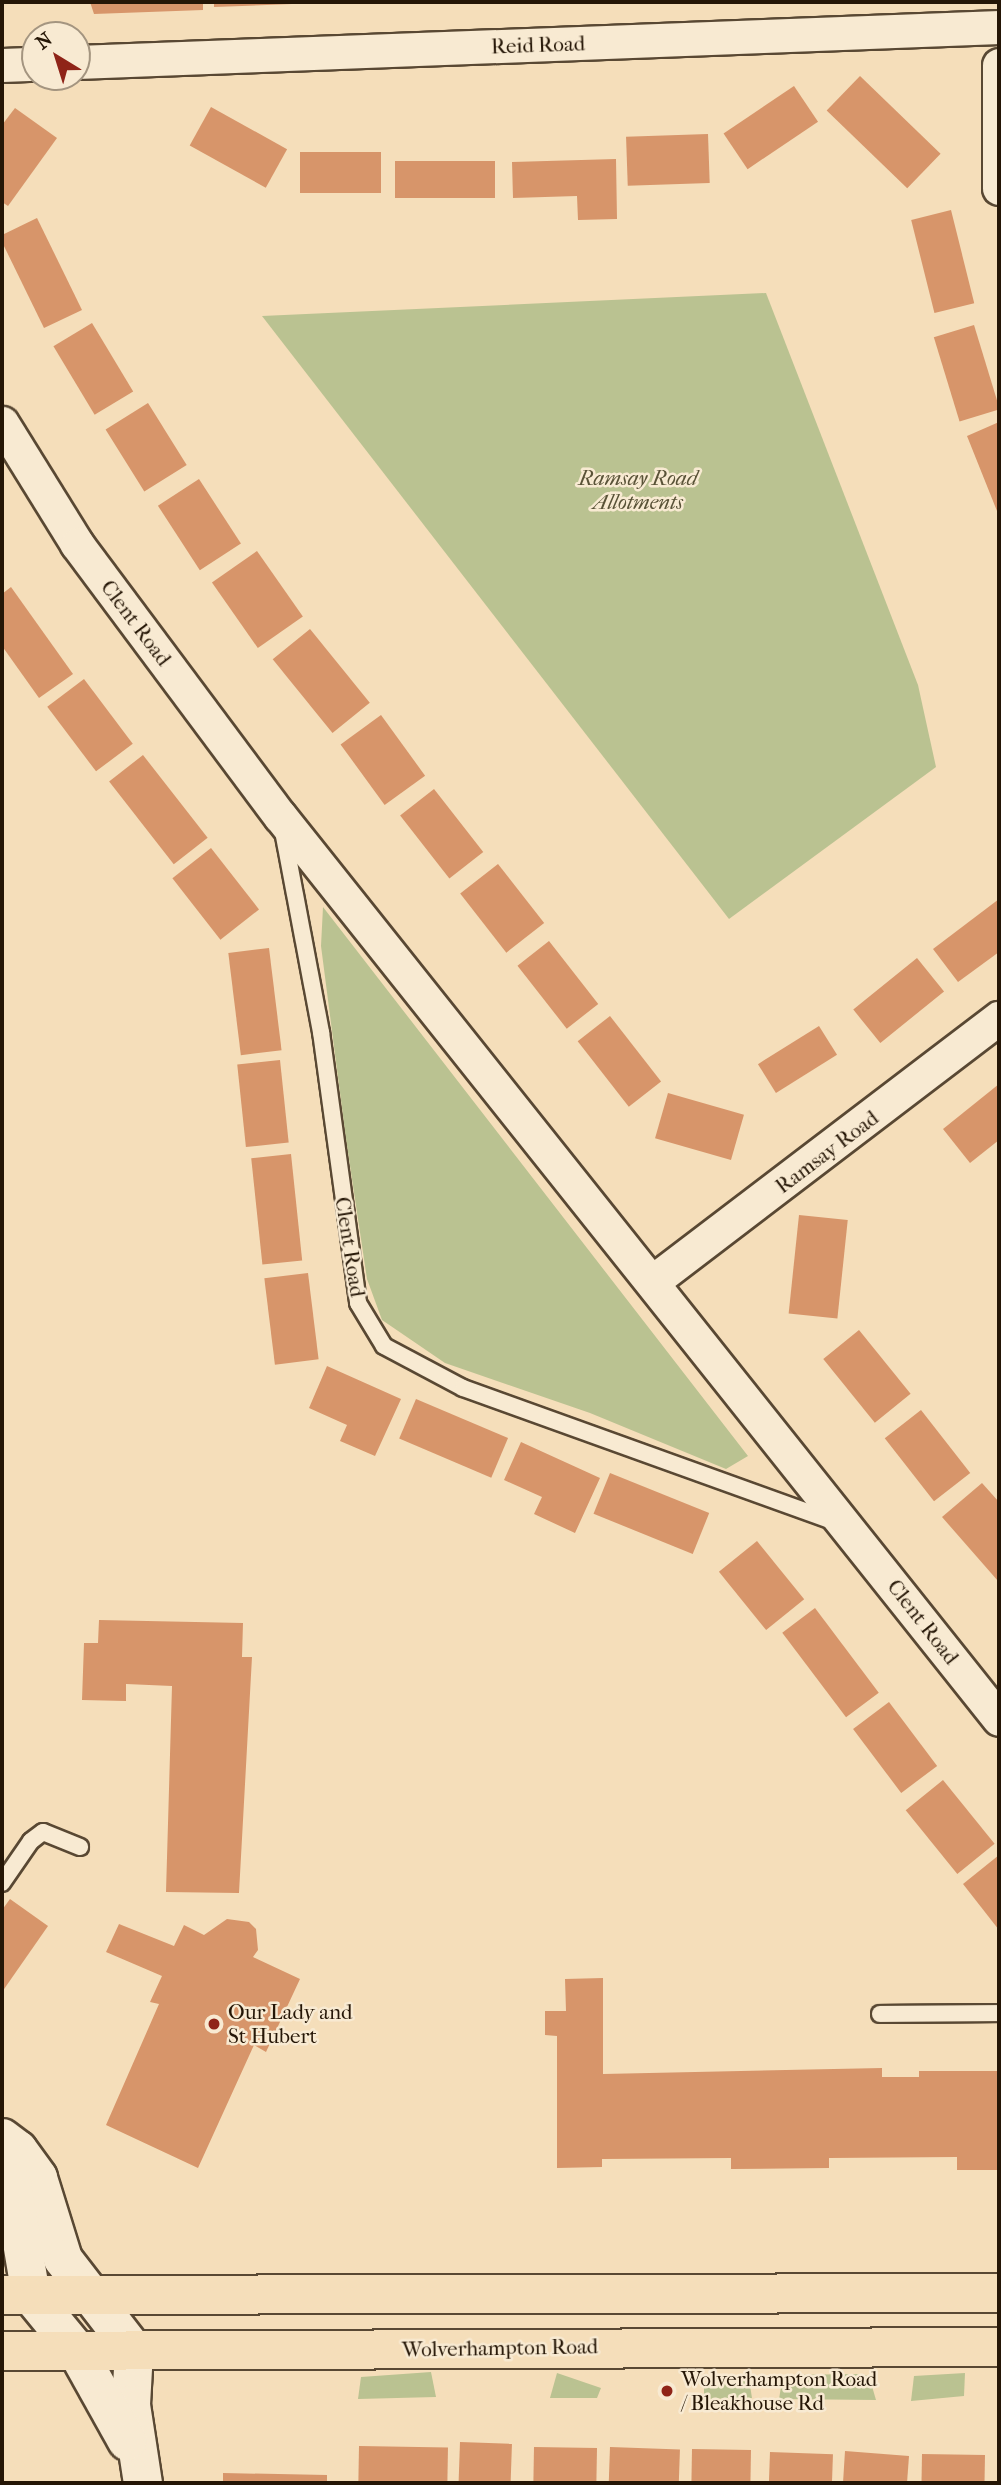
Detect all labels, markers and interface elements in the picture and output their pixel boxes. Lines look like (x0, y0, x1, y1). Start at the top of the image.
north arrow (21, 21, 91, 91)
text: N (32, 28, 57, 54)
street label: Reid Road (491, 31, 585, 59)
park label: Ramsay Road Allotments (579, 465, 697, 515)
street label: Clent Road (96, 575, 176, 671)
street label: Ramsay Road (771, 1105, 883, 1199)
street label: Clent Road (330, 1195, 370, 1299)
street label: Clent Road (882, 1574, 964, 1670)
place label: Our Lady and St Hubert (228, 1999, 352, 2049)
marker: Our Lady and St Hubert (206, 2016, 222, 2032)
street label: Wolverhampton Road (402, 2334, 598, 2362)
place label: Wolverhampton Road / Bleakhouse Rd (681, 2366, 877, 2416)
marker: Wolverhampton Road / Bleakhouse Rd (659, 2383, 675, 2399)

